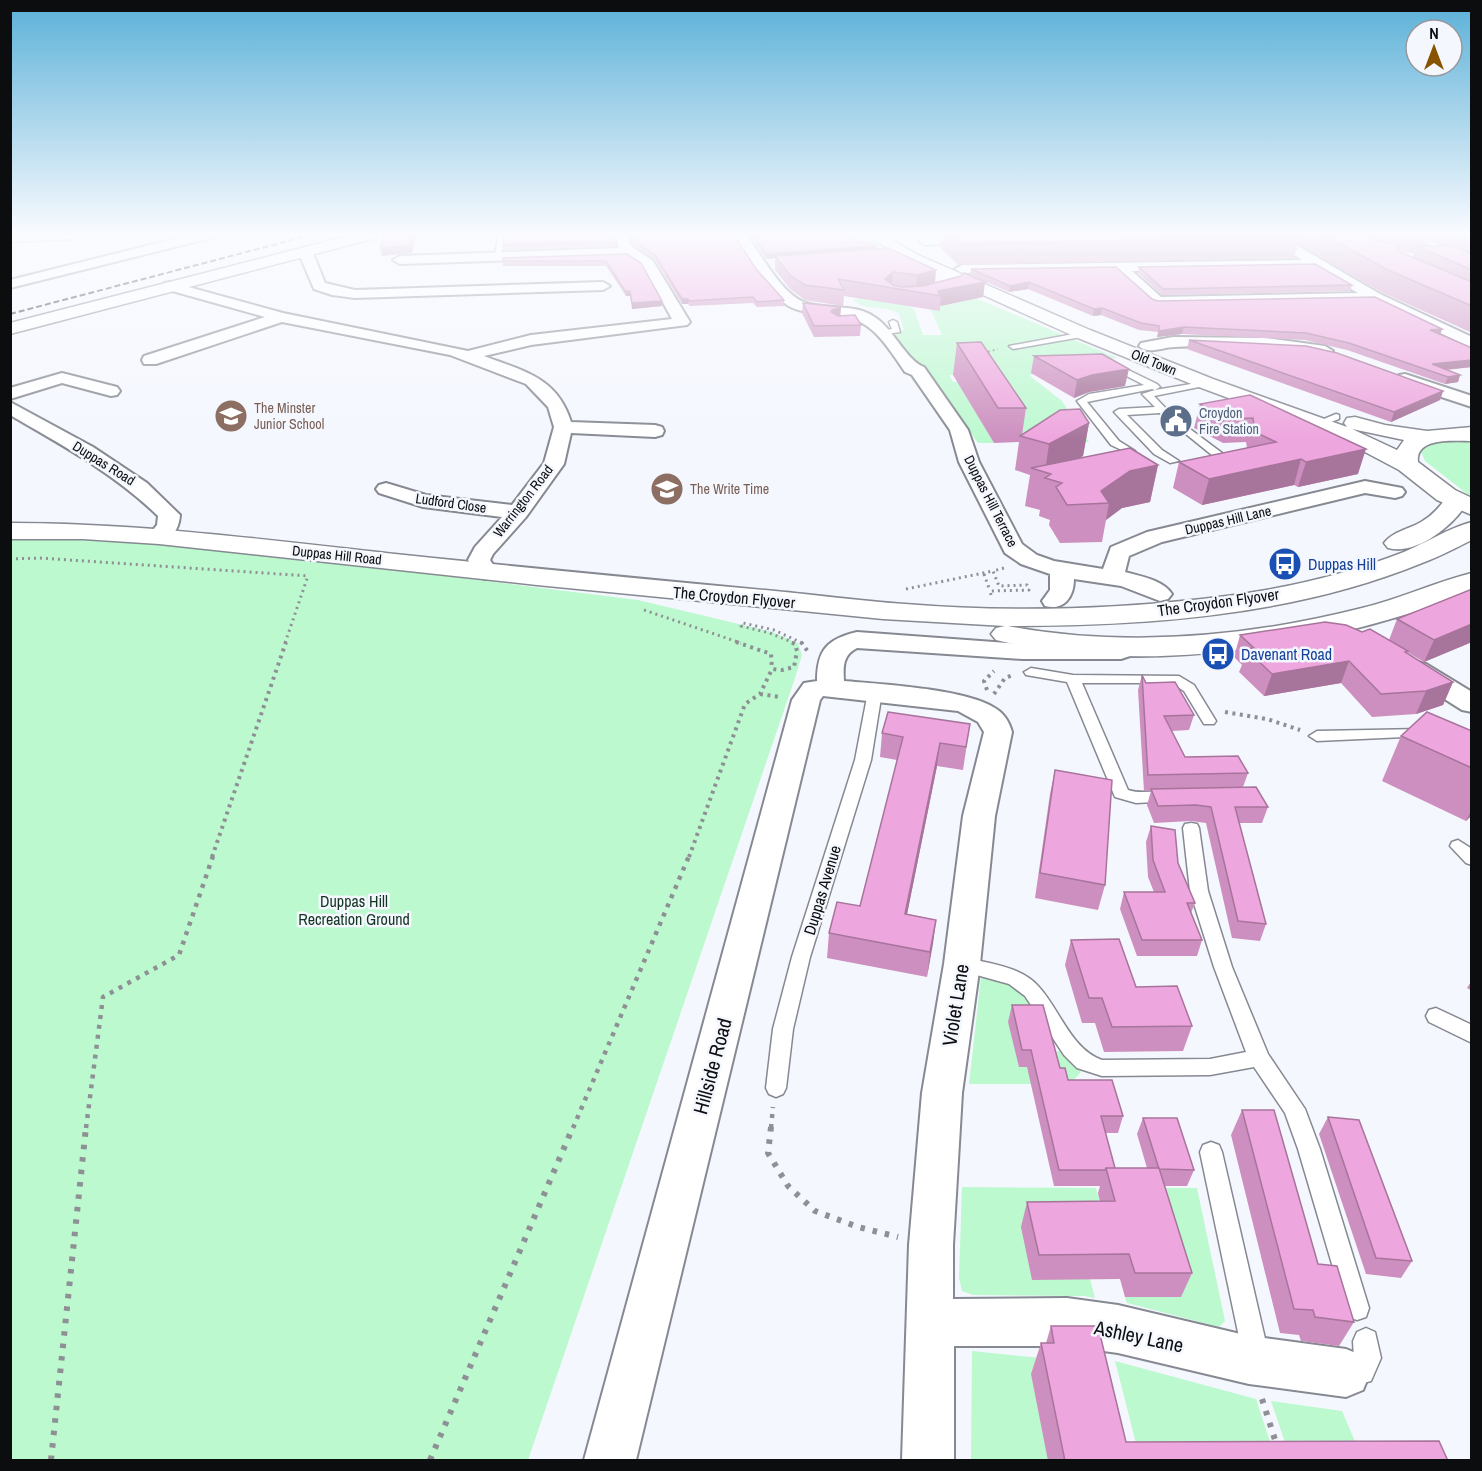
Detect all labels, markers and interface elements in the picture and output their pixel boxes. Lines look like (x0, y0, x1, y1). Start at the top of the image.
north arrow (1404, 18, 1464, 78)
text: N (1429, 22, 1439, 44)
street label: Old Town (1129, 345, 1179, 379)
school or university icon: The Minster Junior School (213, 398, 249, 434)
place label: The Minster Junior School (254, 399, 324, 433)
public building icon: Croydon Fire Station (1158, 403, 1194, 439)
place label: Croydon Fire Station (1199, 404, 1259, 438)
street label: Duppas Road (69, 437, 139, 489)
street label: Duppas Hill Terrace (960, 452, 1022, 550)
street label: Warrington Road (489, 461, 557, 541)
school or university icon: The Write Time (649, 471, 685, 507)
place label: The Write Time (690, 480, 769, 498)
street label: Ludford Close (414, 489, 488, 517)
street label: Duppas Hill Lane (1183, 501, 1273, 539)
street label: Duppas Hill Road (291, 541, 383, 569)
bus stop icon: Duppas Hill (1267, 546, 1303, 582)
place label: Duppas Hill (1308, 553, 1376, 575)
street label: The Croydon Flyover (672, 581, 797, 613)
street label: The Croydon Flyover (1156, 582, 1281, 621)
bus stop icon: Davenant Road (1200, 636, 1236, 672)
place label: Davenant Road (1241, 643, 1332, 665)
street label: Duppas Avenue (798, 843, 846, 937)
park label: Duppas Hill Recreation Ground (298, 890, 410, 930)
street label: Violet Lane (935, 962, 975, 1048)
street label: Hillside Road (686, 1015, 738, 1117)
street label: Ashley Lane (1091, 1313, 1186, 1359)

